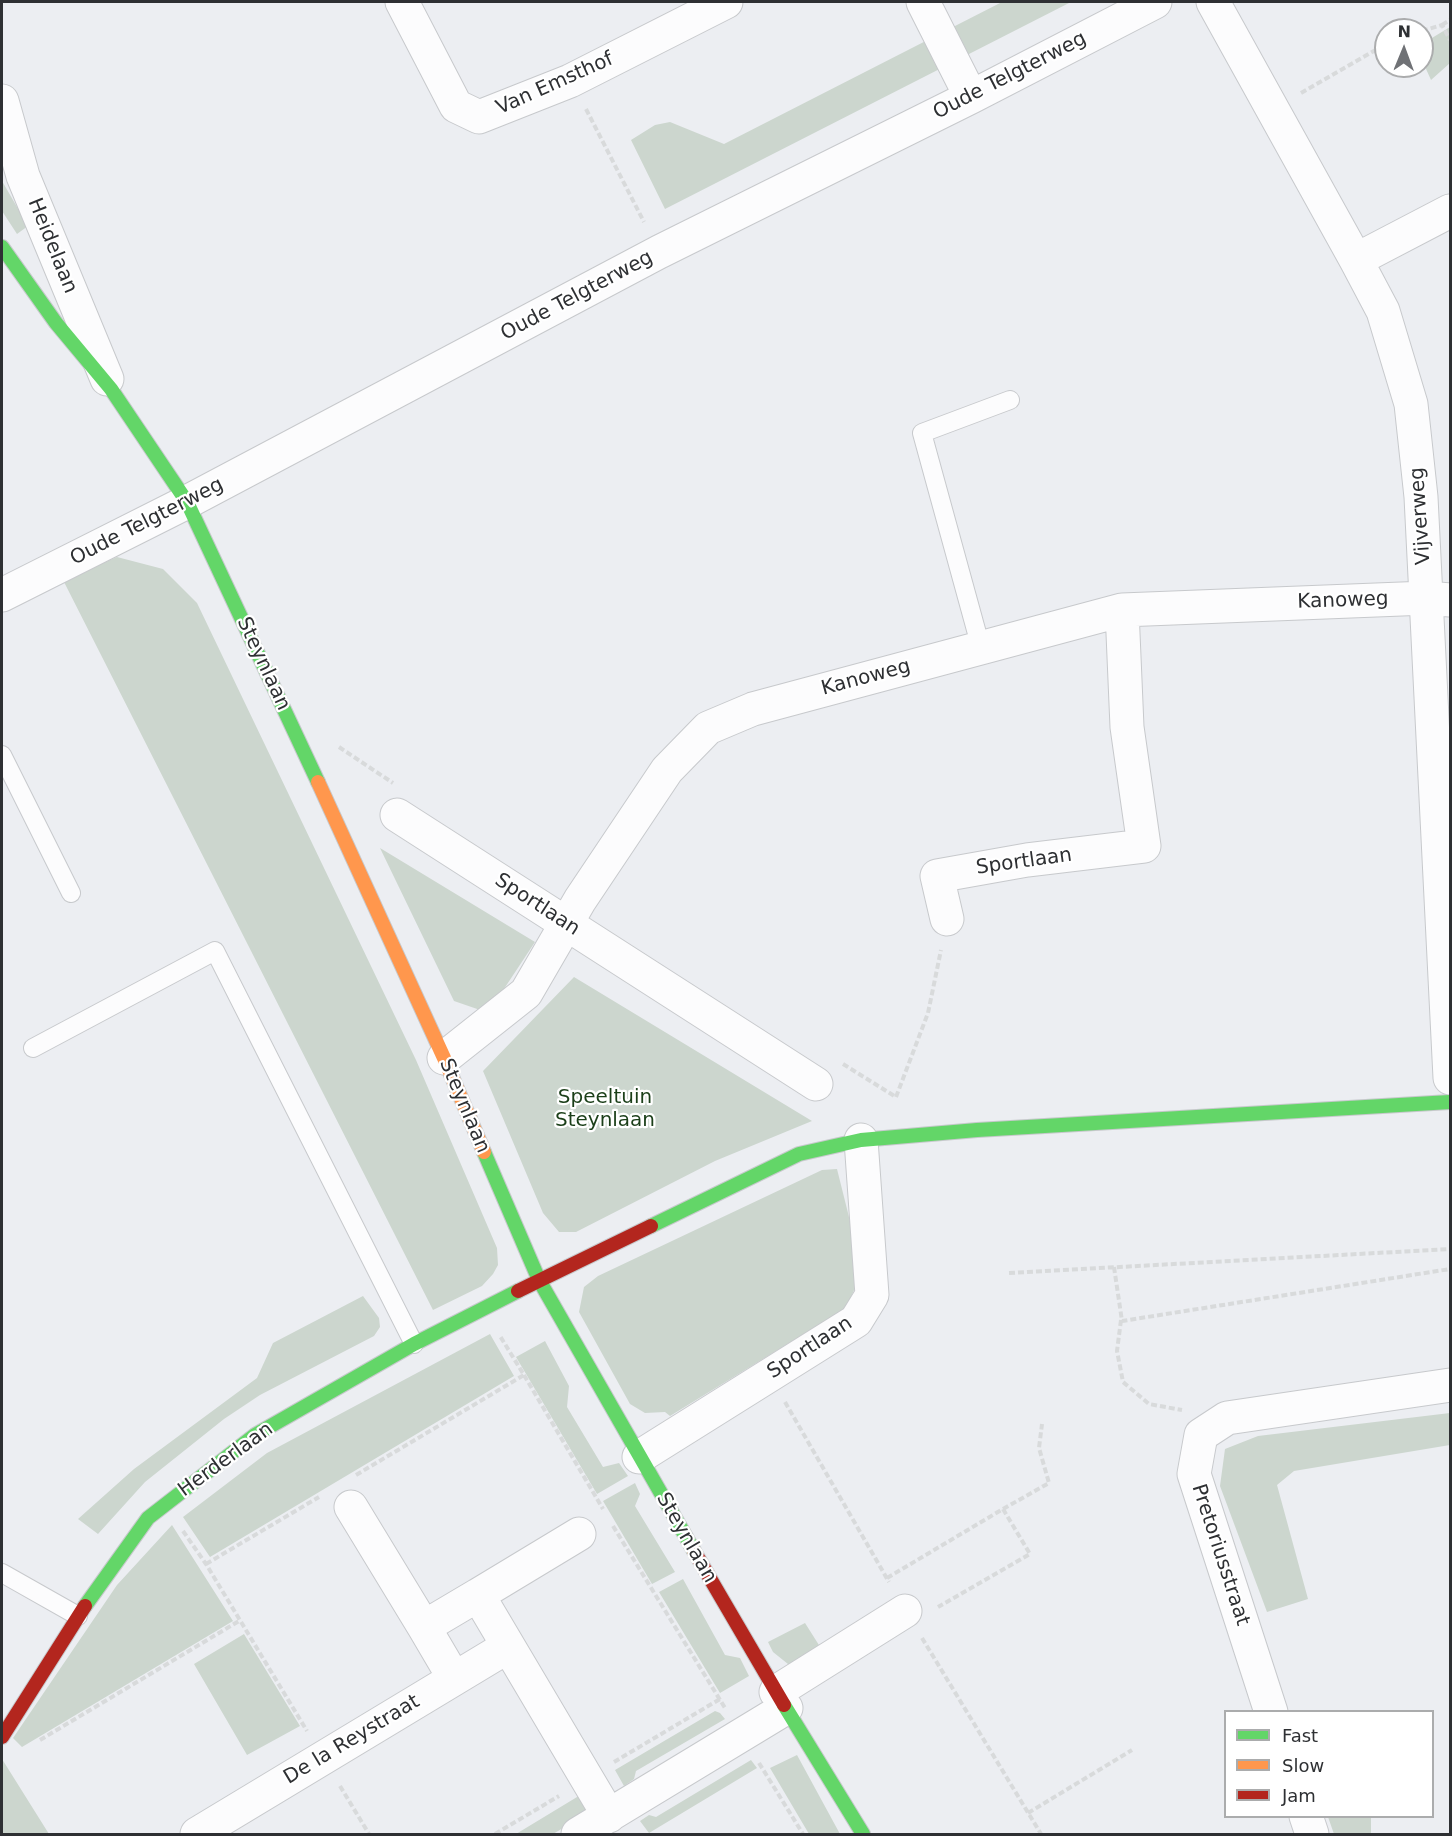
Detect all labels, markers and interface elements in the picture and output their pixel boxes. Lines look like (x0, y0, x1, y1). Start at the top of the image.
north arrow (1374, 18, 1434, 78)
text: N (1397, 22, 1411, 41)
street label: Oude Telgterweg (929, 27, 1091, 125)
street label: Van Emsthof (493, 47, 617, 121)
street label: Heidelaan (22, 195, 82, 297)
street label: Oude Telgterweg (497, 246, 657, 346)
street label: Vijverweg (1406, 466, 1436, 566)
street label: Oude Telgterweg (66, 473, 228, 571)
street label: Kanoweg (1297, 587, 1389, 615)
street label: Steynlaan (231, 614, 295, 714)
street label: Kanoweg (819, 655, 913, 701)
street label: Sportlaan (975, 843, 1073, 881)
street label: Sportlaan (490, 869, 584, 941)
street label: Steynlaan (433, 1055, 495, 1157)
park label: Speeltuin Steynlaan (555, 1086, 655, 1133)
street label: Sportlaan (763, 1312, 857, 1384)
street label: Herderlaan (174, 1418, 278, 1502)
street label: Pretoriusstraat (1186, 1481, 1254, 1629)
street label: Steynlaan (651, 1489, 721, 1587)
street label: De la Reystraat (280, 1690, 424, 1790)
legend (1224, 1710, 1434, 1818)
text: Fast (1282, 1725, 1318, 1746)
text: Slow (1282, 1755, 1324, 1776)
text: Jam (1282, 1785, 1316, 1806)

